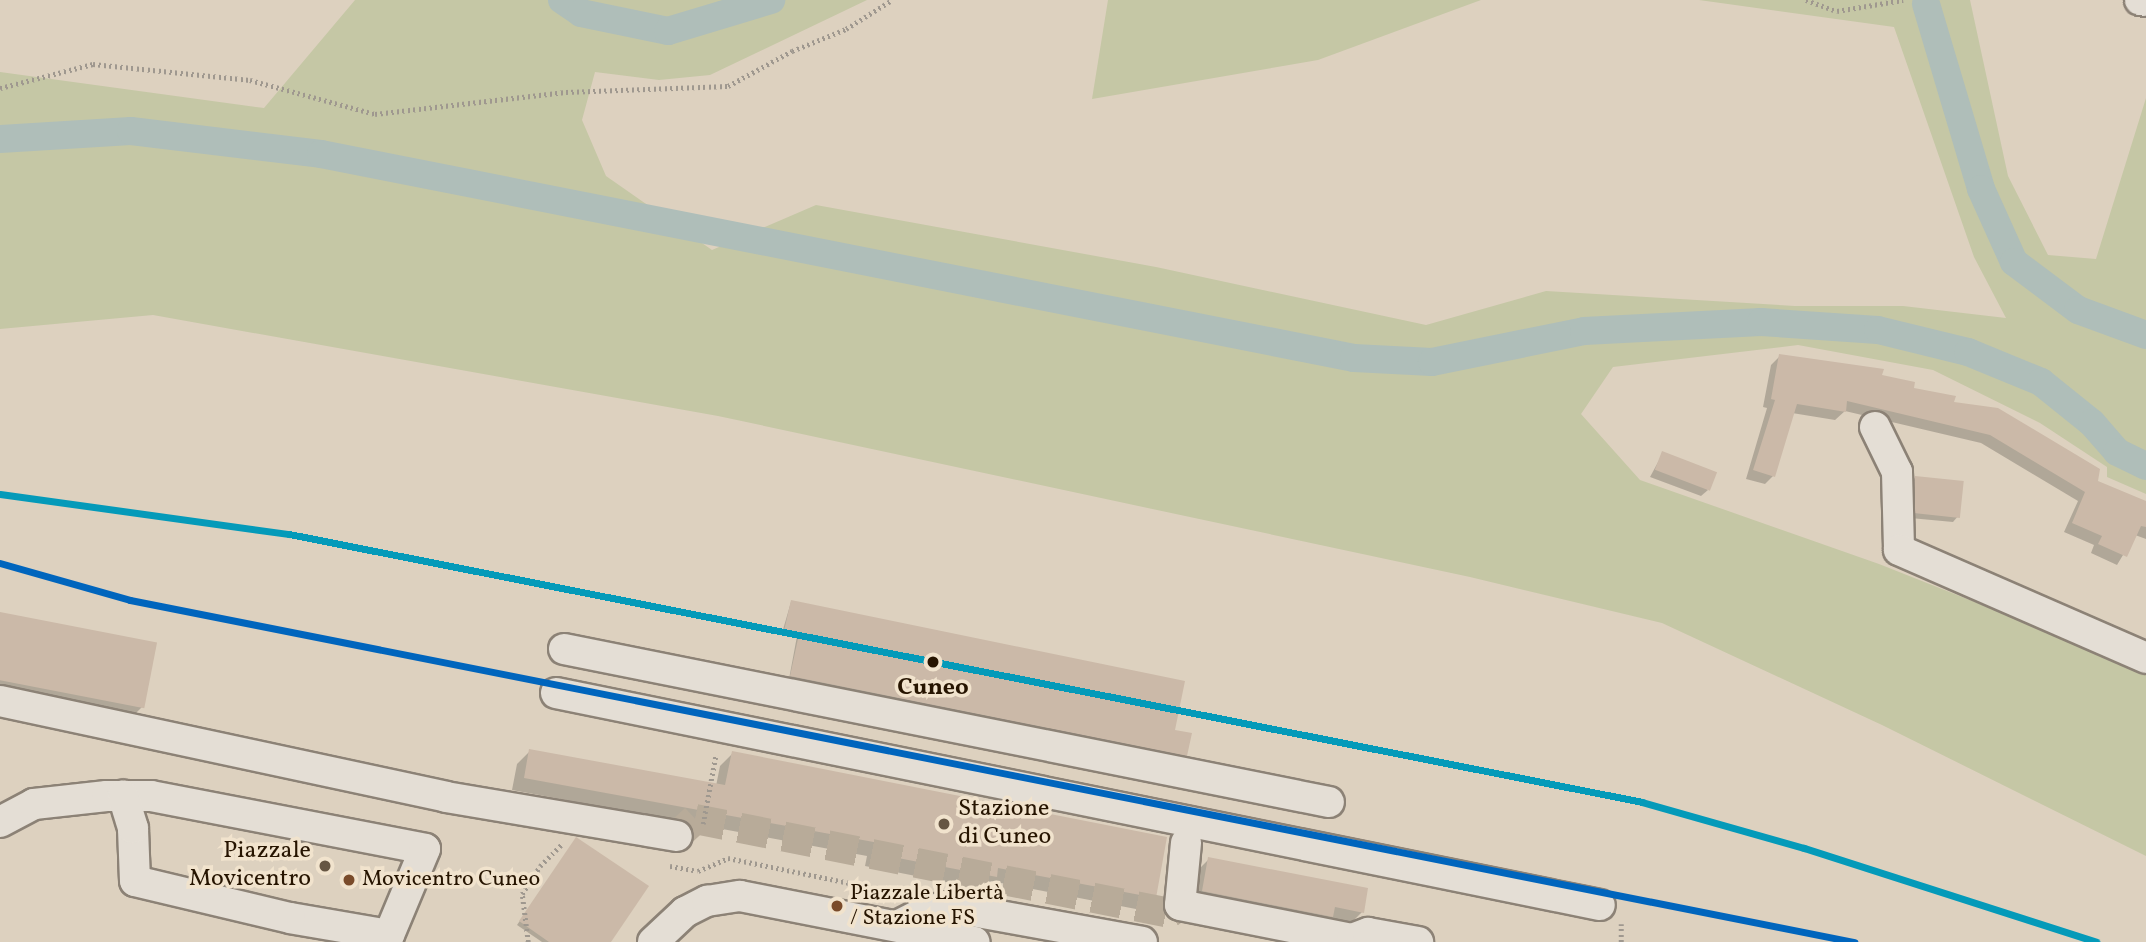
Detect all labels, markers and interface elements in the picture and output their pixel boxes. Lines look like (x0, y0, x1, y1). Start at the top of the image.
marker: Cuneo (923, 652, 943, 672)
place label: Cuneo (897, 675, 969, 703)
place label: Stazione di Cuneo (958, 796, 1051, 852)
marker: Stazione di Cuneo (936, 816, 952, 832)
place label: Piazzale Movicentro (189, 838, 311, 894)
marker: Piazzale Movicentro (317, 858, 333, 874)
place label: Movicentro Cuneo (362, 867, 540, 893)
marker: Movicentro Cuneo (342, 873, 356, 887)
place label: Piazzale Libertà / Stazione FS (850, 880, 1004, 931)
marker: Piazzale Libertà / Stazione FS (830, 899, 844, 913)

